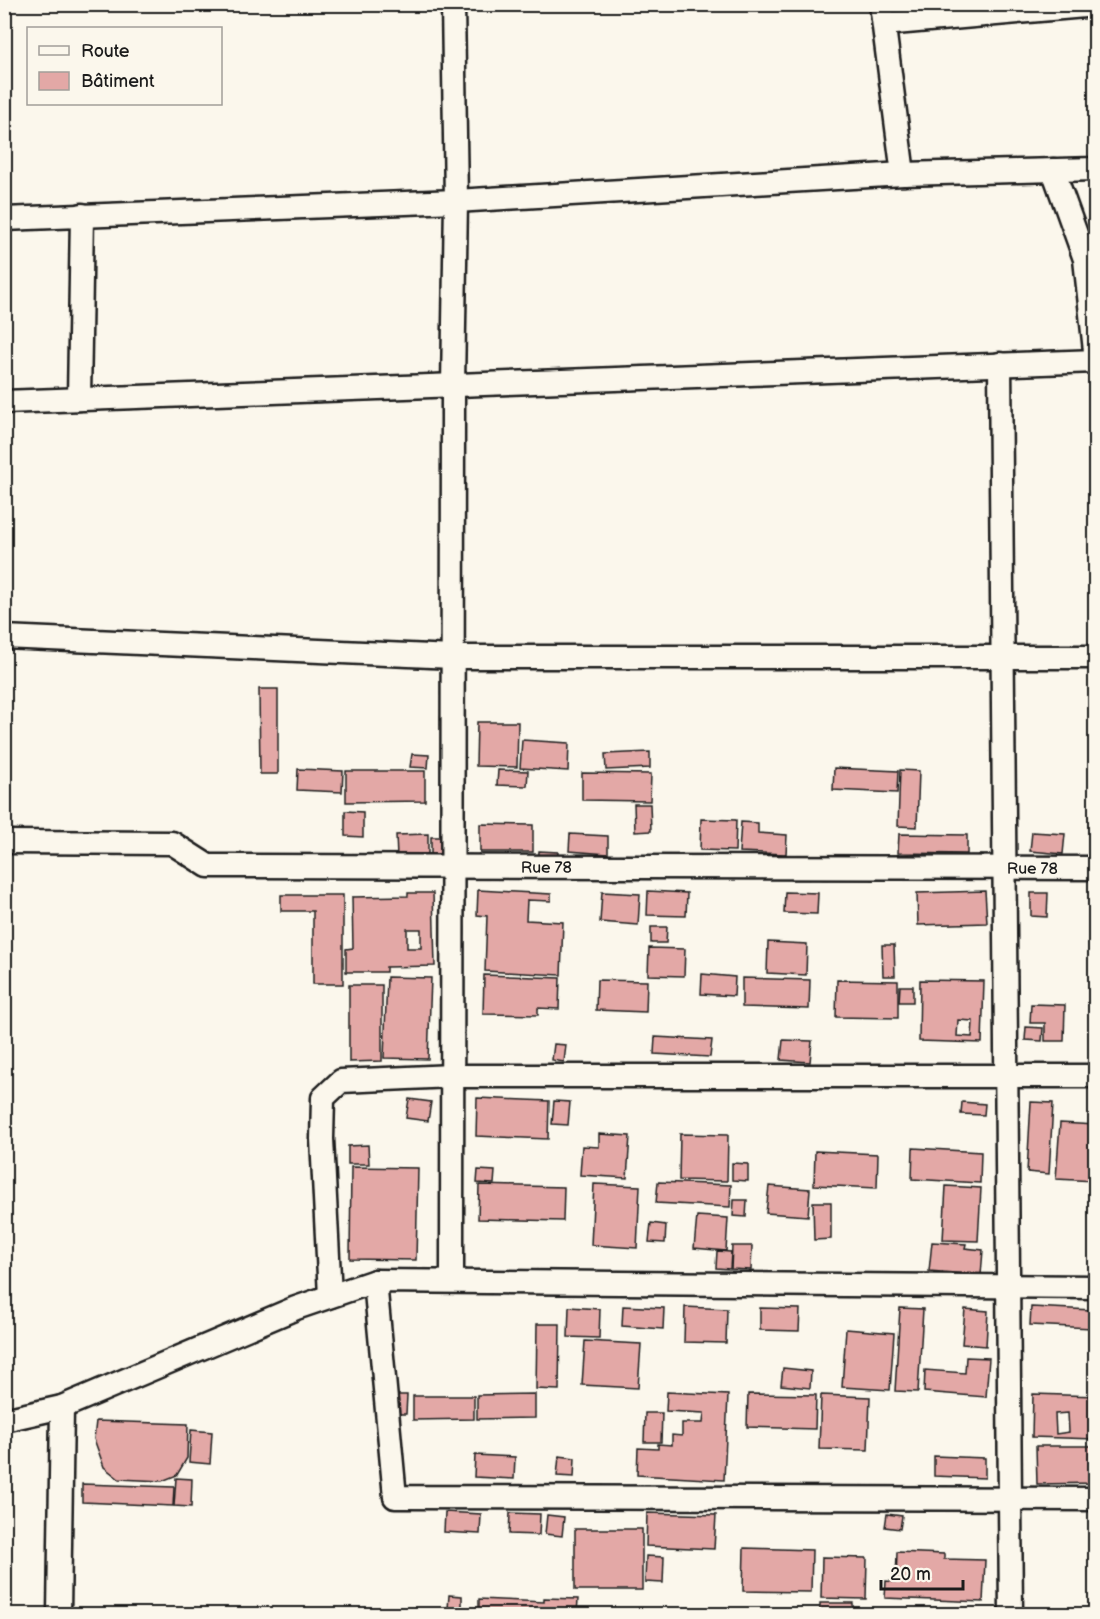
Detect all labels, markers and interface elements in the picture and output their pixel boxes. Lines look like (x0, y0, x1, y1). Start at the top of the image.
legend (27, 27, 222, 105)
text: Route (81, 41, 130, 62)
text: Bâtiment (81, 71, 155, 92)
street label: Rue 78 (521, 859, 572, 878)
street label: Rue 78 (1007, 860, 1058, 879)
scale bar (881, 1553, 964, 1591)
text: 20 m (890, 1564, 931, 1585)

